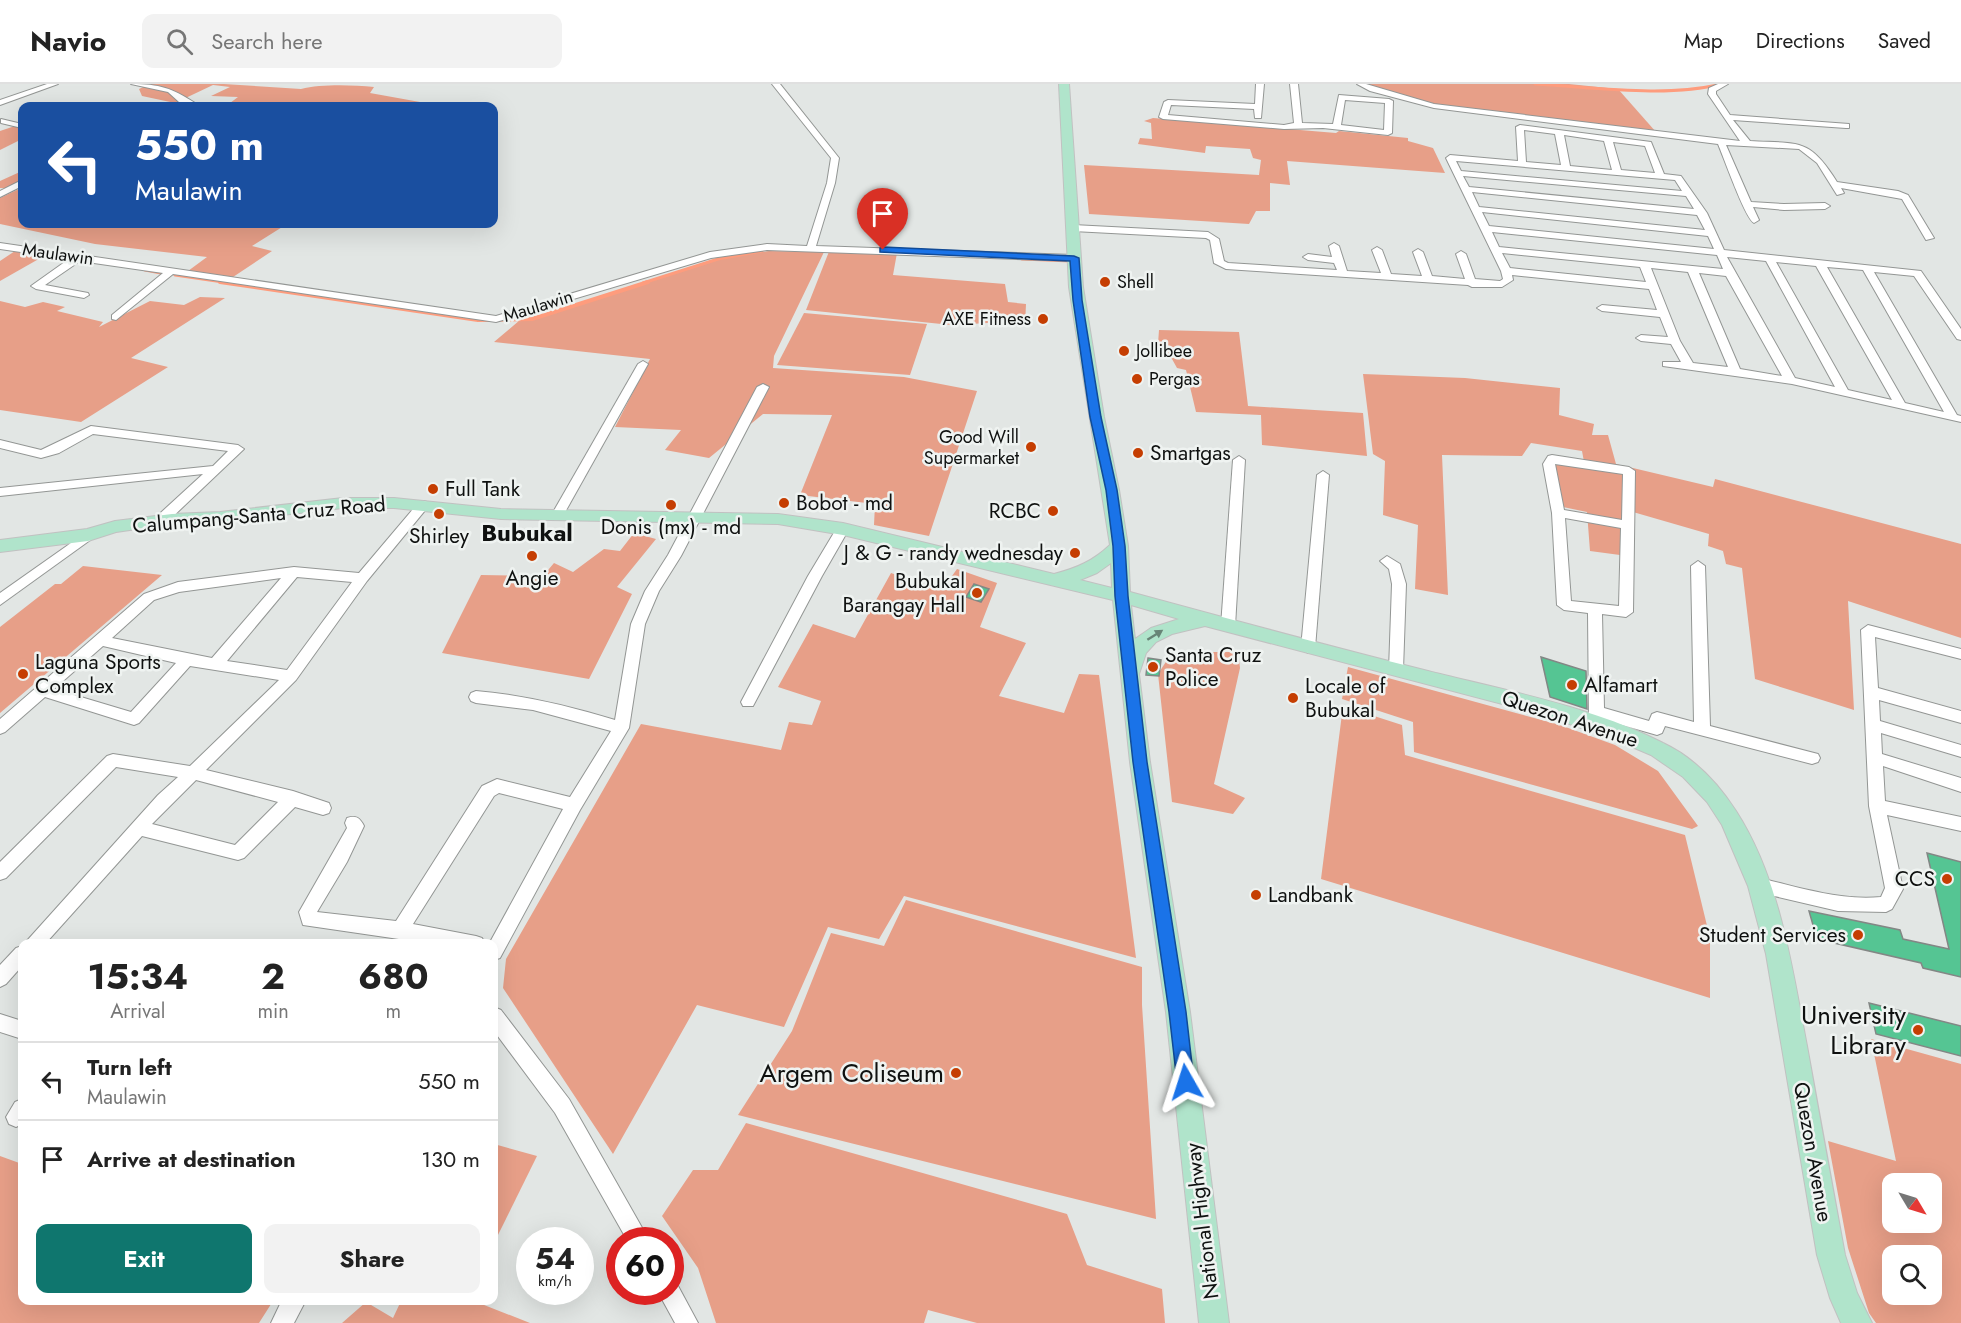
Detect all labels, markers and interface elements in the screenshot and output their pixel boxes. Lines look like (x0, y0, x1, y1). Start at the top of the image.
search box (142, 14, 562, 68)
text: Navio (30, 21, 106, 62)
icon: search (163, 25, 196, 58)
text: Search here (211, 25, 322, 57)
text: Map (1684, 26, 1723, 56)
text: Directions (1756, 26, 1845, 56)
text: Saved (1878, 26, 1931, 56)
text: 550 m (135, 115, 264, 176)
icon: left (36, 126, 114, 204)
text: Maulawin (135, 171, 243, 210)
pin (857, 188, 908, 250)
icon: arrive (866, 197, 899, 230)
street label: Maulawin (21, 236, 95, 272)
place label: Shell (1117, 269, 1154, 295)
marker: Shell (1098, 275, 1112, 289)
street label: Maulawin (500, 283, 576, 329)
place label: AXE Fitness (943, 306, 1031, 332)
marker: AXE Fitness (1036, 312, 1050, 326)
place label: Jollibee (1134, 338, 1192, 364)
marker: Jollibee (1117, 344, 1131, 358)
place label: Pergas (1149, 366, 1200, 392)
marker: Pergas (1130, 372, 1144, 386)
place label: Good Will Supermarket (924, 424, 1020, 471)
place label: Smartgas (1150, 438, 1231, 468)
marker: Good Will Supermarket (1024, 440, 1038, 454)
marker: Smartgas (1131, 446, 1145, 460)
place label: Full Tank (445, 474, 521, 504)
marker: Full Tank (426, 482, 440, 496)
place label: Bobot - md (796, 488, 893, 518)
street label: Calumpang-Santa Cruz Road (131, 489, 387, 541)
marker: Bobot - md (777, 496, 791, 510)
place label: RCBC (989, 496, 1041, 526)
marker: Donis (mx) - md (664, 498, 678, 512)
marker: RCBC (1046, 504, 1060, 518)
marker: Shirley (432, 507, 446, 521)
place label: Donis (mx) - md (601, 512, 741, 542)
district label: Bubukal (481, 515, 573, 550)
place label: Shirley (409, 521, 470, 551)
place label: J & G - randy wednesday (841, 538, 1064, 568)
marker: J & G - randy wednesday (1068, 546, 1082, 560)
marker: Angie (525, 549, 539, 563)
place label: Angie (505, 563, 559, 593)
place label: Bubukal Barangay Hall (843, 566, 965, 620)
marker: Bubukal Barangay Hall (970, 586, 984, 600)
one-way arrow (1147, 630, 1163, 641)
place label: Santa Cruz Police (1165, 640, 1262, 694)
place label: Laguna Sports Complex (35, 647, 161, 701)
marker: Santa Cruz Police (1146, 660, 1160, 674)
marker: Laguna Sports Complex (16, 667, 30, 681)
place label: Alfamart (1584, 670, 1658, 700)
place label: Locale of Bubukal (1305, 671, 1386, 725)
marker: Alfamart (1565, 678, 1579, 692)
street label: Quezon Avenue (1498, 683, 1642, 755)
marker: Locale of Bubukal (1286, 691, 1300, 705)
place label: CCS (1895, 864, 1935, 894)
marker: CCS (1940, 872, 1954, 886)
place label: Landbank (1268, 880, 1354, 910)
marker: Landbank (1249, 888, 1263, 902)
place label: Student Services (1699, 920, 1846, 950)
marker: Student Services (1851, 928, 1865, 942)
text: 15:34 (87, 950, 188, 1002)
text: 2 (261, 950, 285, 1002)
text: 680 (358, 950, 429, 1002)
place label: University Library (1801, 996, 1907, 1064)
text: Arrival (110, 997, 165, 1026)
text: min (257, 997, 289, 1026)
text: m (386, 997, 401, 1026)
marker: University Library (1911, 1023, 1925, 1037)
position arrow (1154, 1050, 1218, 1114)
text: Turn left (87, 1051, 172, 1083)
place label: Argem Coliseum (759, 1054, 944, 1092)
icon: left (36, 1065, 69, 1098)
text: 550 m (418, 1065, 480, 1097)
marker: Argem Coliseum (949, 1066, 963, 1080)
street label: Quezon Avenue (1786, 1080, 1840, 1225)
text: Maulawin (87, 1083, 167, 1112)
street label: National Highway (1177, 1140, 1226, 1301)
icon: arrive (36, 1143, 69, 1176)
text: Arrive at destination (87, 1143, 296, 1175)
text: 130 m (421, 1143, 480, 1175)
north arrow (1882, 1173, 1942, 1233)
map controls (1882, 1173, 1942, 1305)
button: Exit (36, 1224, 252, 1293)
button: Share (264, 1224, 480, 1293)
speed limit sign: 60 (606, 1227, 684, 1305)
text: 54 (535, 1237, 575, 1280)
button: search (1882, 1245, 1942, 1305)
text: km/h (538, 1270, 572, 1292)

